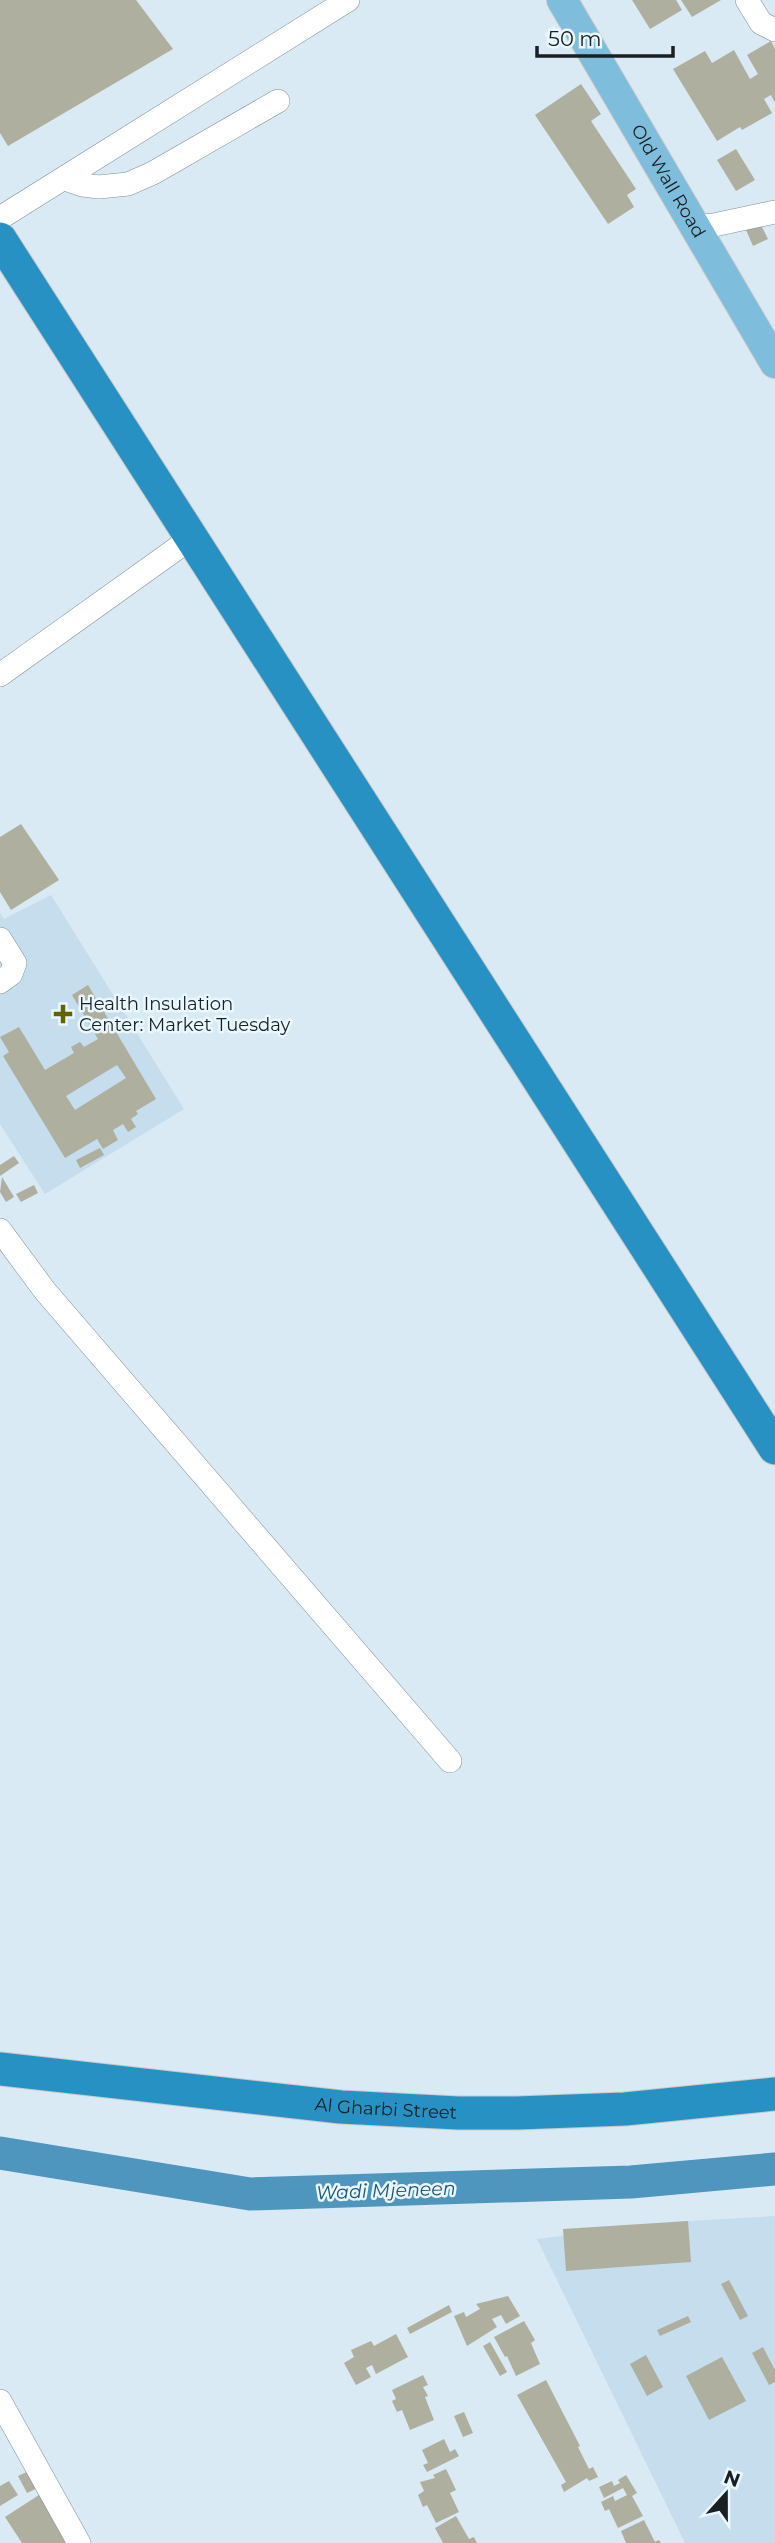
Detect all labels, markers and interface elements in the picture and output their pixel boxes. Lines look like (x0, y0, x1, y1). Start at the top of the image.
scale bar (537, 14, 674, 58)
text: 50 m (548, 26, 602, 51)
street label: Old Wall Road (626, 120, 710, 242)
place label: Health Insulation Center: Market Tuesday (79, 993, 290, 1036)
marker: Health Insulation Center: Market Tuesday (53, 1004, 73, 1024)
street label: Al Gharbi Street (314, 2093, 458, 2124)
water label: Wadi Mjeneen (316, 2177, 456, 2204)
north arrow (691, 2459, 761, 2529)
text: N (721, 2465, 743, 2492)

